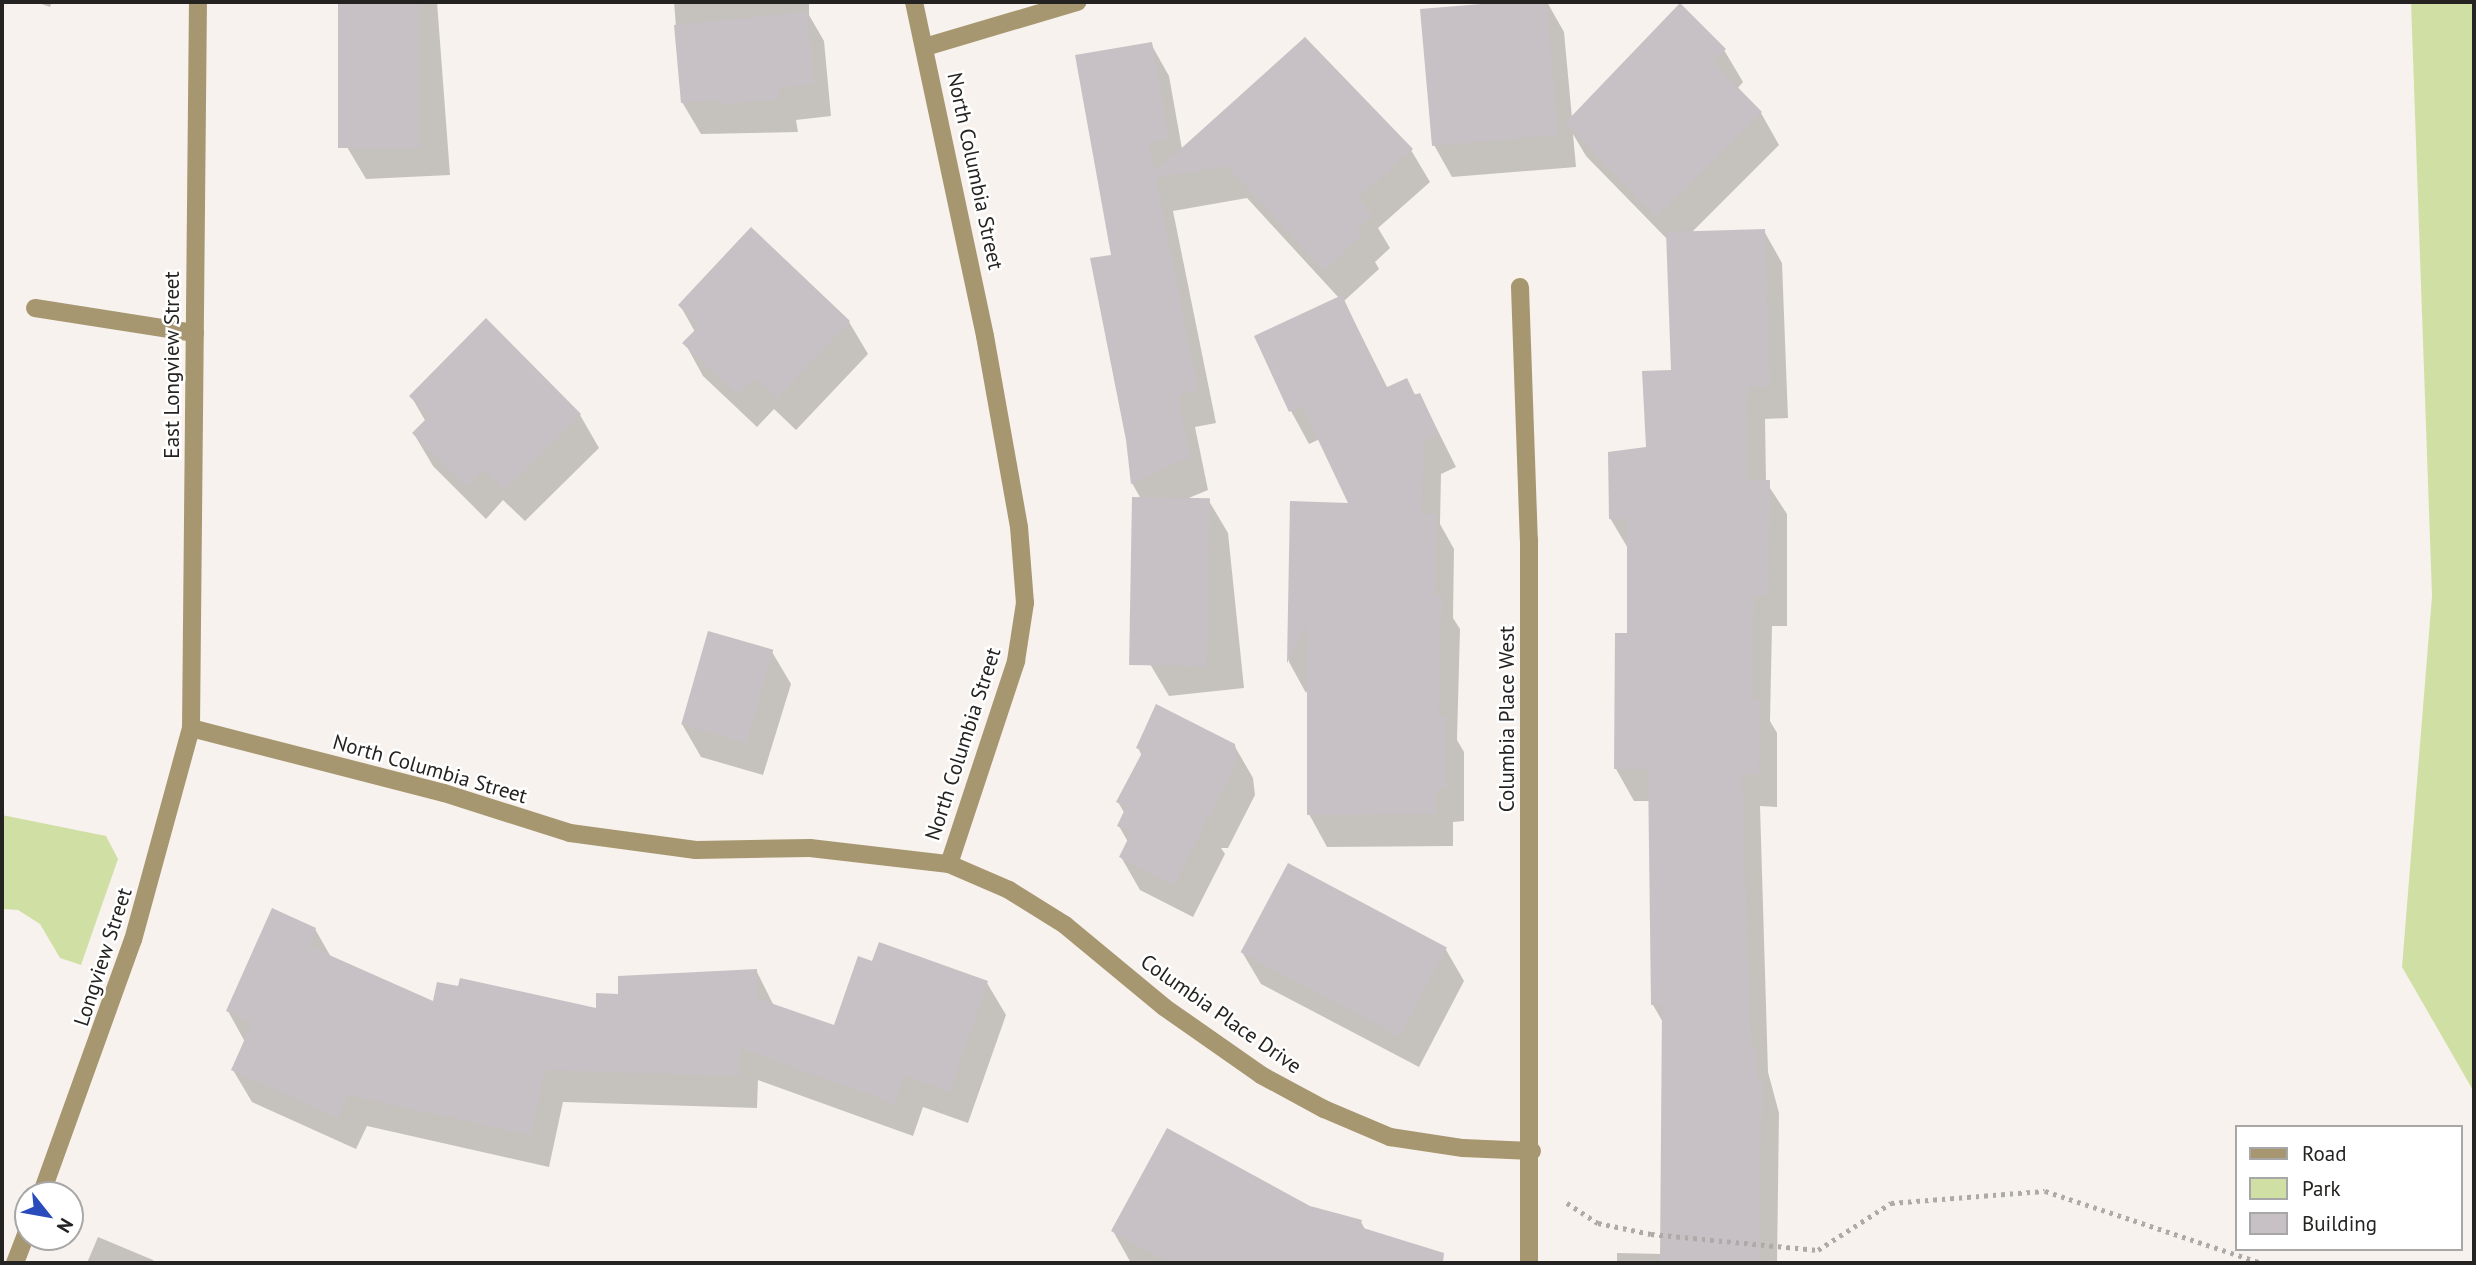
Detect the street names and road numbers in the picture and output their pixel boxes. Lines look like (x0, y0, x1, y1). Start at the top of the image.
street label: North Columbia Street (942, 70, 1008, 272)
street label: East Longview Street (159, 271, 185, 459)
street label: Columbia Place West (1494, 626, 1520, 812)
street label: North Columbia Street (920, 645, 1006, 843)
street label: North Columbia Street (330, 729, 530, 809)
street label: Longview Street (69, 884, 137, 1030)
street label: Columbia Place Drive (1136, 949, 1306, 1079)

